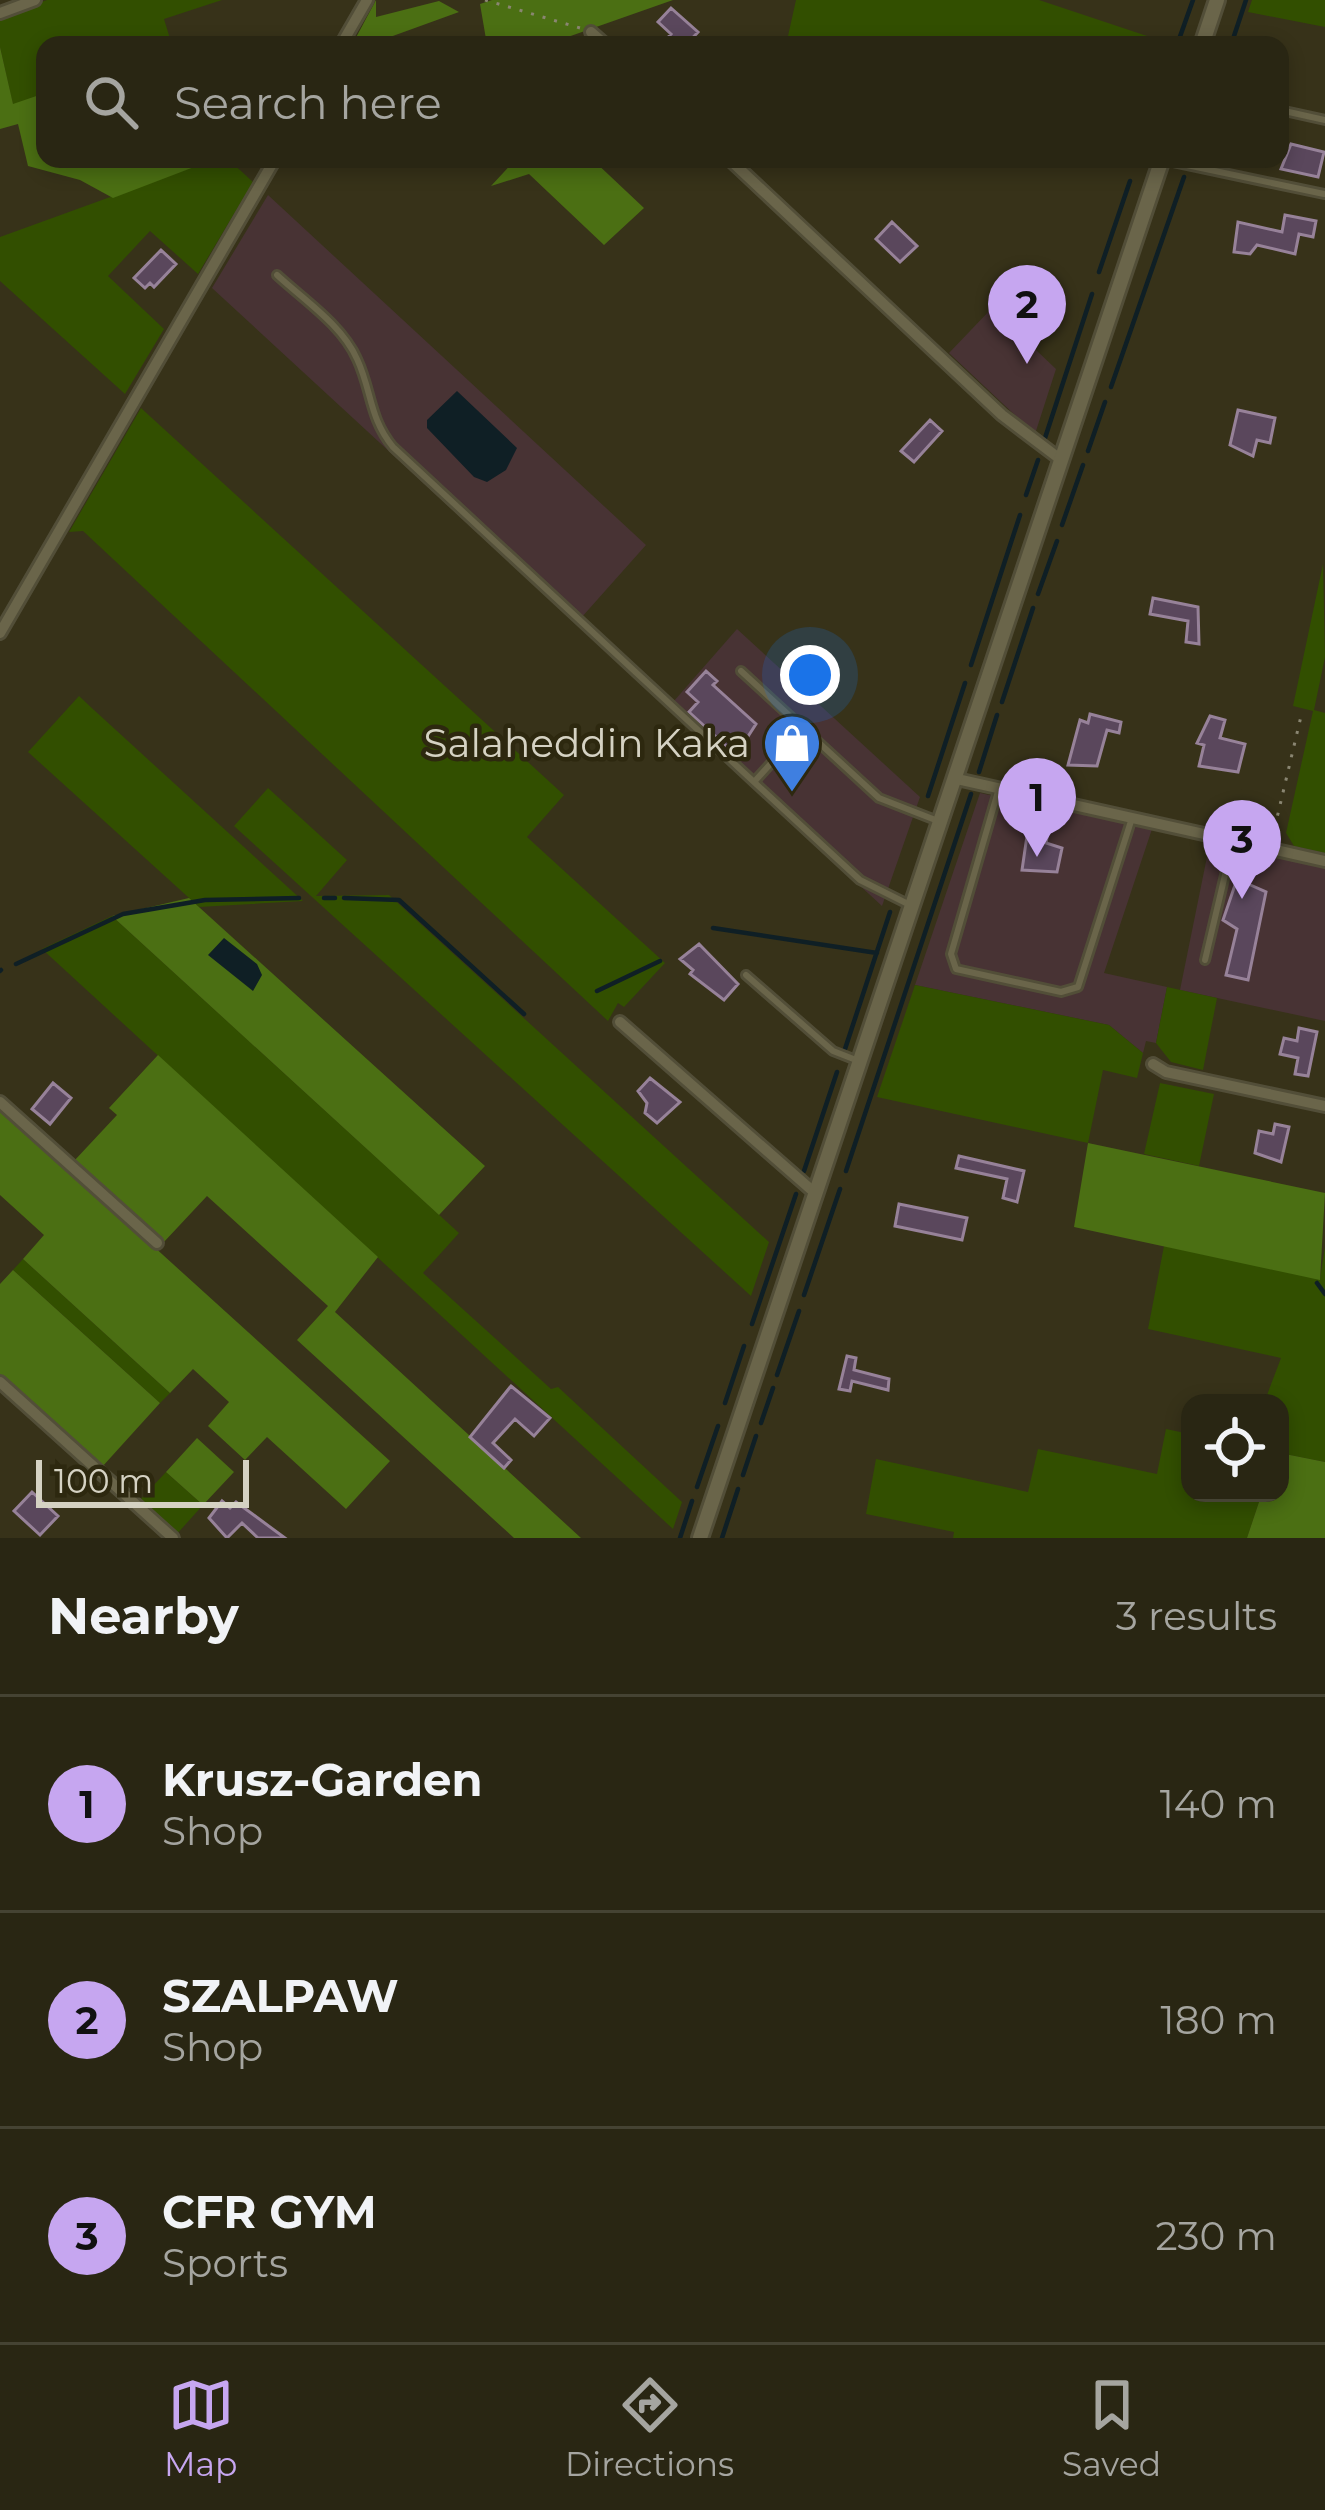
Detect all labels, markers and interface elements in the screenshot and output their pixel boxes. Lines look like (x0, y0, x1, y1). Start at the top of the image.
search box (36, 36, 1289, 168)
icon: search (78, 69, 144, 135)
text: Search here (174, 75, 442, 130)
pin: 2 (988, 265, 1066, 364)
your location (780, 645, 840, 705)
shop icon: Salaheddin Kaka (761, 712, 823, 794)
place label: Salaheddin Kaka (423, 719, 750, 767)
pin: 1 (998, 758, 1076, 857)
pin: 3 (1203, 800, 1281, 899)
map controls (1181, 1394, 1289, 1502)
button: locate (1181, 1394, 1289, 1502)
scale bar (36, 1454, 249, 1507)
text: 100 m (54, 1461, 153, 1501)
text: Nearby (48, 1585, 239, 1647)
text: 3 results (1116, 1592, 1277, 1640)
text: Krusz-Garden (162, 1752, 483, 1807)
text: 1 (79, 1780, 95, 1828)
text: 140 m (1160, 1780, 1277, 1828)
text: Shop (162, 1807, 263, 1855)
text: SZALPAW (162, 1968, 399, 2023)
text: 2 (75, 1996, 99, 2044)
text: 180 m (1161, 1996, 1277, 2044)
text: Shop (162, 2023, 263, 2071)
text: CFR GYM (162, 2184, 377, 2239)
text: 3 (75, 2212, 99, 2260)
text: 230 m (1155, 2212, 1277, 2260)
text: Sports (162, 2239, 288, 2287)
tab: Map (164, 2372, 237, 2484)
tab: Directions (565, 2372, 734, 2484)
tab: Saved (1062, 2372, 1161, 2484)

